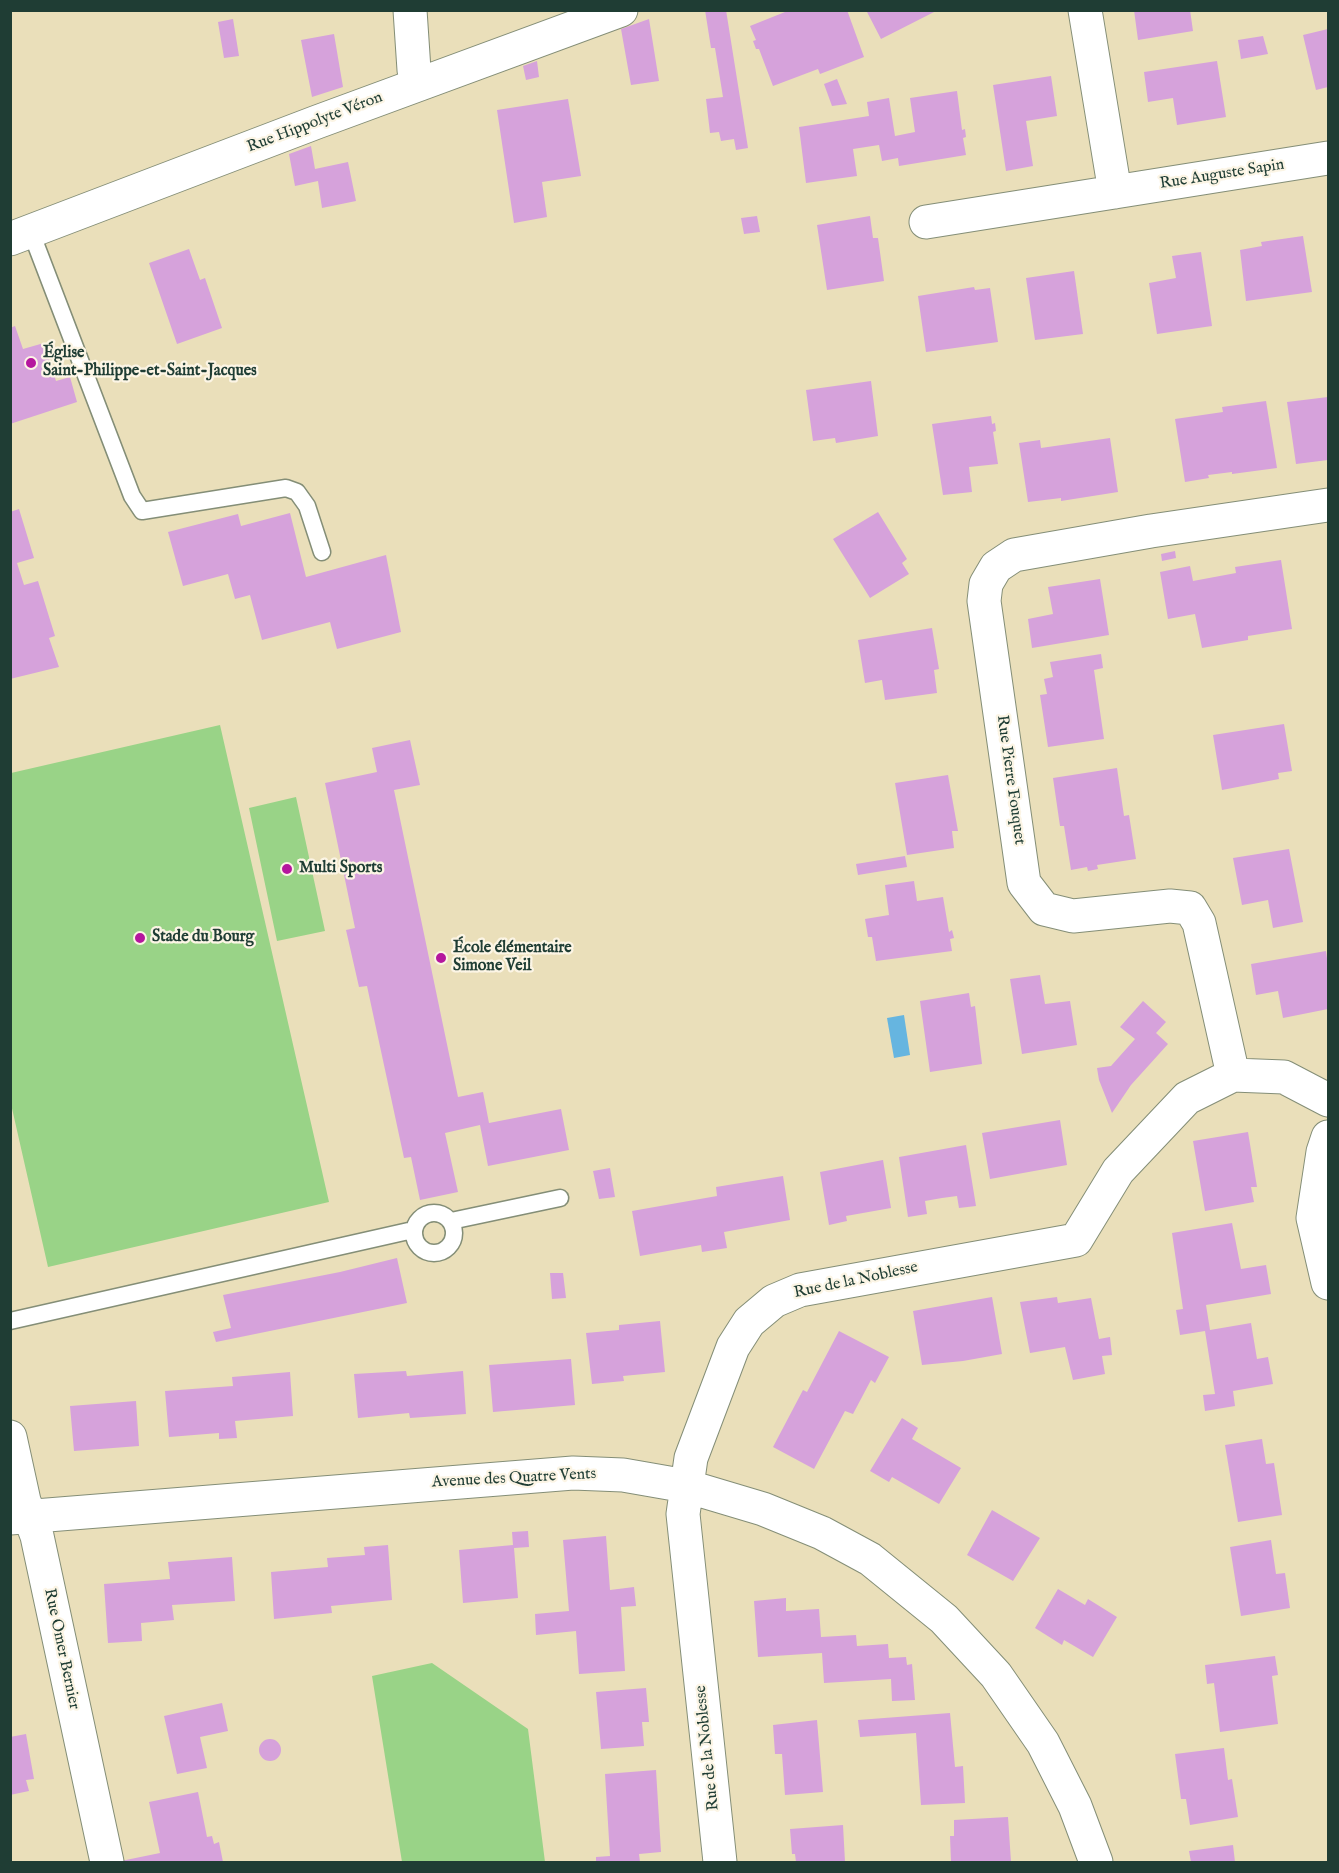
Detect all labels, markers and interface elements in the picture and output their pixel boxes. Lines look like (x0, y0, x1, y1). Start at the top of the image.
street label: Rue Hippolyte Véron (245, 88, 385, 158)
street label: Rue Auguste Sapin (1158, 156, 1286, 194)
place label: Église Saint-Philippe-et-Saint-Jacques (43, 344, 257, 382)
marker: Église Saint-Philippe-et-Saint-Jacques (24, 356, 38, 370)
street label: Rue Pierre Fouquet (991, 714, 1029, 846)
place label: Multi Sports (299, 859, 382, 879)
marker: Multi Sports (280, 862, 294, 876)
place label: Stade du Bourg (152, 928, 254, 948)
marker: Stade du Bourg (133, 931, 147, 945)
place label: École élémentaire Simone Veil (453, 939, 572, 977)
marker: École élémentaire Simone Veil (434, 951, 448, 965)
street label: Rue de la Noblesse (792, 1258, 920, 1304)
street label: Avenue des Quatre Vents (431, 1465, 597, 1493)
street label: Rue Omer Bernier (39, 1587, 83, 1711)
street label: Rue de la Noblesse (692, 1684, 724, 1812)

